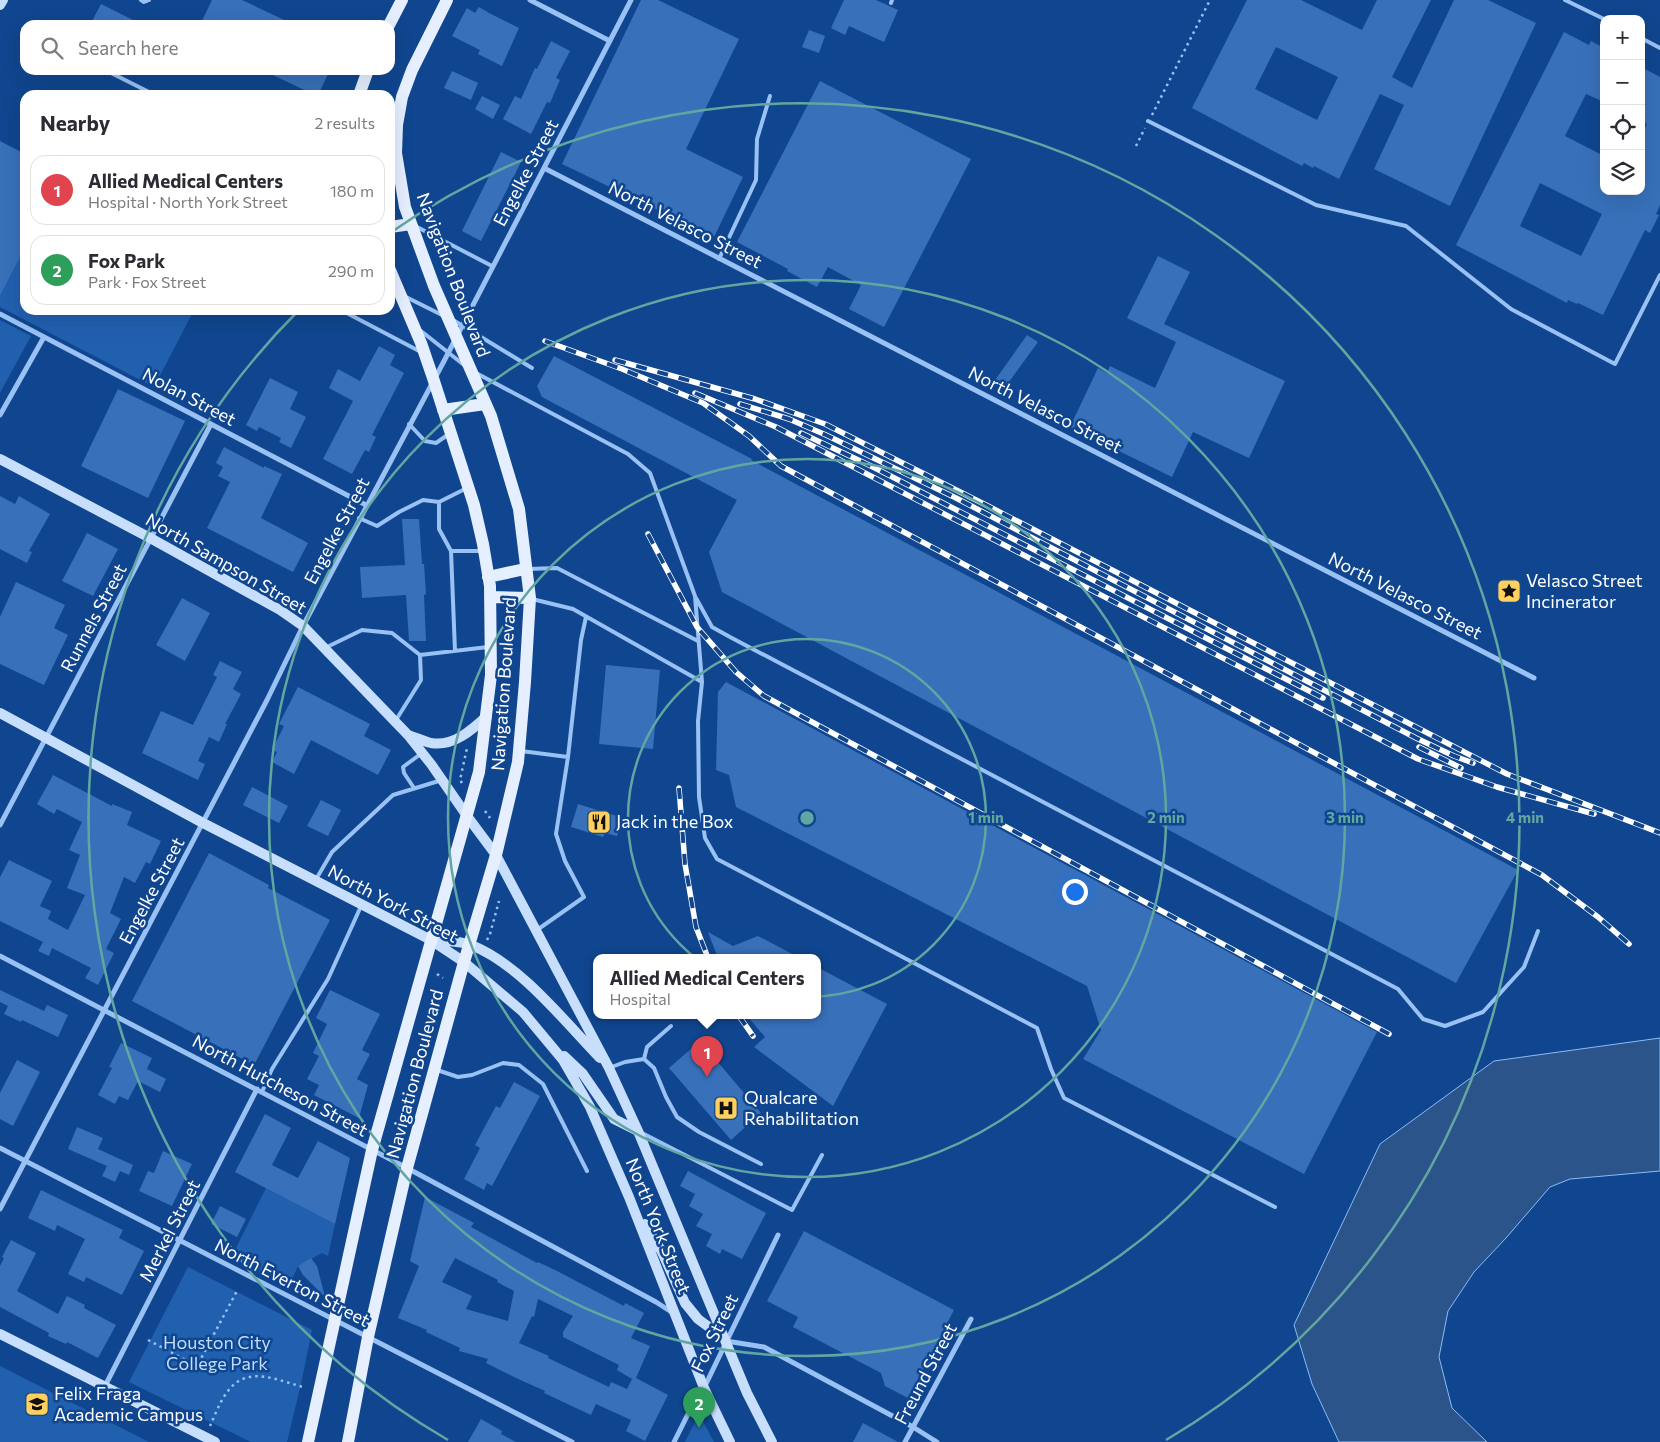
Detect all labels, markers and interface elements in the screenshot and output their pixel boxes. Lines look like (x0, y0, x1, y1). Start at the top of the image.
map controls (1600, 15, 1645, 195)
button: + (1600, 15, 1645, 60)
search box (20, 20, 395, 75)
icon: search (38, 34, 66, 62)
text: Search here (78, 36, 178, 59)
button: − (1600, 60, 1645, 105)
button: locate (1600, 105, 1645, 150)
text: Nearby (40, 110, 110, 135)
text: 2 results (314, 113, 375, 132)
street label: Engelke Street (488, 115, 562, 230)
button: layers (1600, 150, 1645, 195)
text: Allied Medical Centers (88, 169, 283, 192)
street label: North Velasco Street (605, 176, 766, 272)
text: 1 (53, 181, 61, 200)
text: 180 m (330, 181, 374, 200)
street label: Navigation Boulevard (412, 189, 495, 360)
text: Hospital · North York Street (88, 192, 288, 211)
text: Fox Park (88, 249, 165, 272)
text: 2 (52, 261, 62, 280)
text: 290 m (328, 261, 374, 280)
text: Park · Fox Street (88, 272, 206, 291)
street label: North Velasco Street (965, 361, 1126, 457)
street label: Nolan Street (139, 362, 240, 430)
street label: Engelke Street (299, 473, 373, 588)
street label: North Sampson Street (142, 508, 311, 618)
street label: North Velasco Street (1325, 547, 1486, 643)
street label: Runnels Street (55, 560, 131, 675)
place label: Velasco Street Incinerator (1526, 569, 1643, 612)
place icon: Velasco Street Incinerator (1496, 578, 1522, 604)
street label: Navigation Boulevard (486, 596, 520, 772)
text: 1 min (968, 808, 1004, 826)
text: 2 min (1147, 808, 1185, 826)
text: 3 min (1326, 808, 1364, 826)
text: 4 min (1506, 808, 1544, 826)
restaurant icon: Jack in the Box (586, 809, 612, 835)
centre of rings (798, 809, 816, 827)
place label: Jack in the Box (616, 810, 734, 832)
street label: Engelke Street (114, 833, 188, 948)
street label: North York Street (324, 859, 463, 947)
your location (1062, 879, 1088, 905)
popup (593, 954, 821, 1019)
text: Allied Medical Centers (609, 966, 805, 989)
street label: Navigation Boulevard (381, 987, 447, 1161)
text: Hospital (609, 989, 671, 1008)
street label: North Hutcheson Street (189, 1029, 372, 1141)
pin: 1 (691, 1036, 723, 1077)
place label: Qualcare Rehabilitation (744, 1086, 859, 1129)
hospital icon: Qualcare Rehabilitation (713, 1095, 739, 1121)
street label: North York Street (622, 1154, 696, 1297)
street label: Merkel Street (134, 1176, 204, 1285)
street label: North Everton Street (211, 1233, 374, 1331)
street label: Fox Street (686, 1290, 742, 1375)
street label: Freund Street (889, 1319, 961, 1428)
park label: Houston City College Park (163, 1331, 271, 1374)
place label: Felix Fraga Academic Campus (54, 1382, 203, 1425)
pin: 2 (683, 1387, 715, 1428)
school or university icon: Felix Fraga Academic Campus (24, 1391, 50, 1417)

